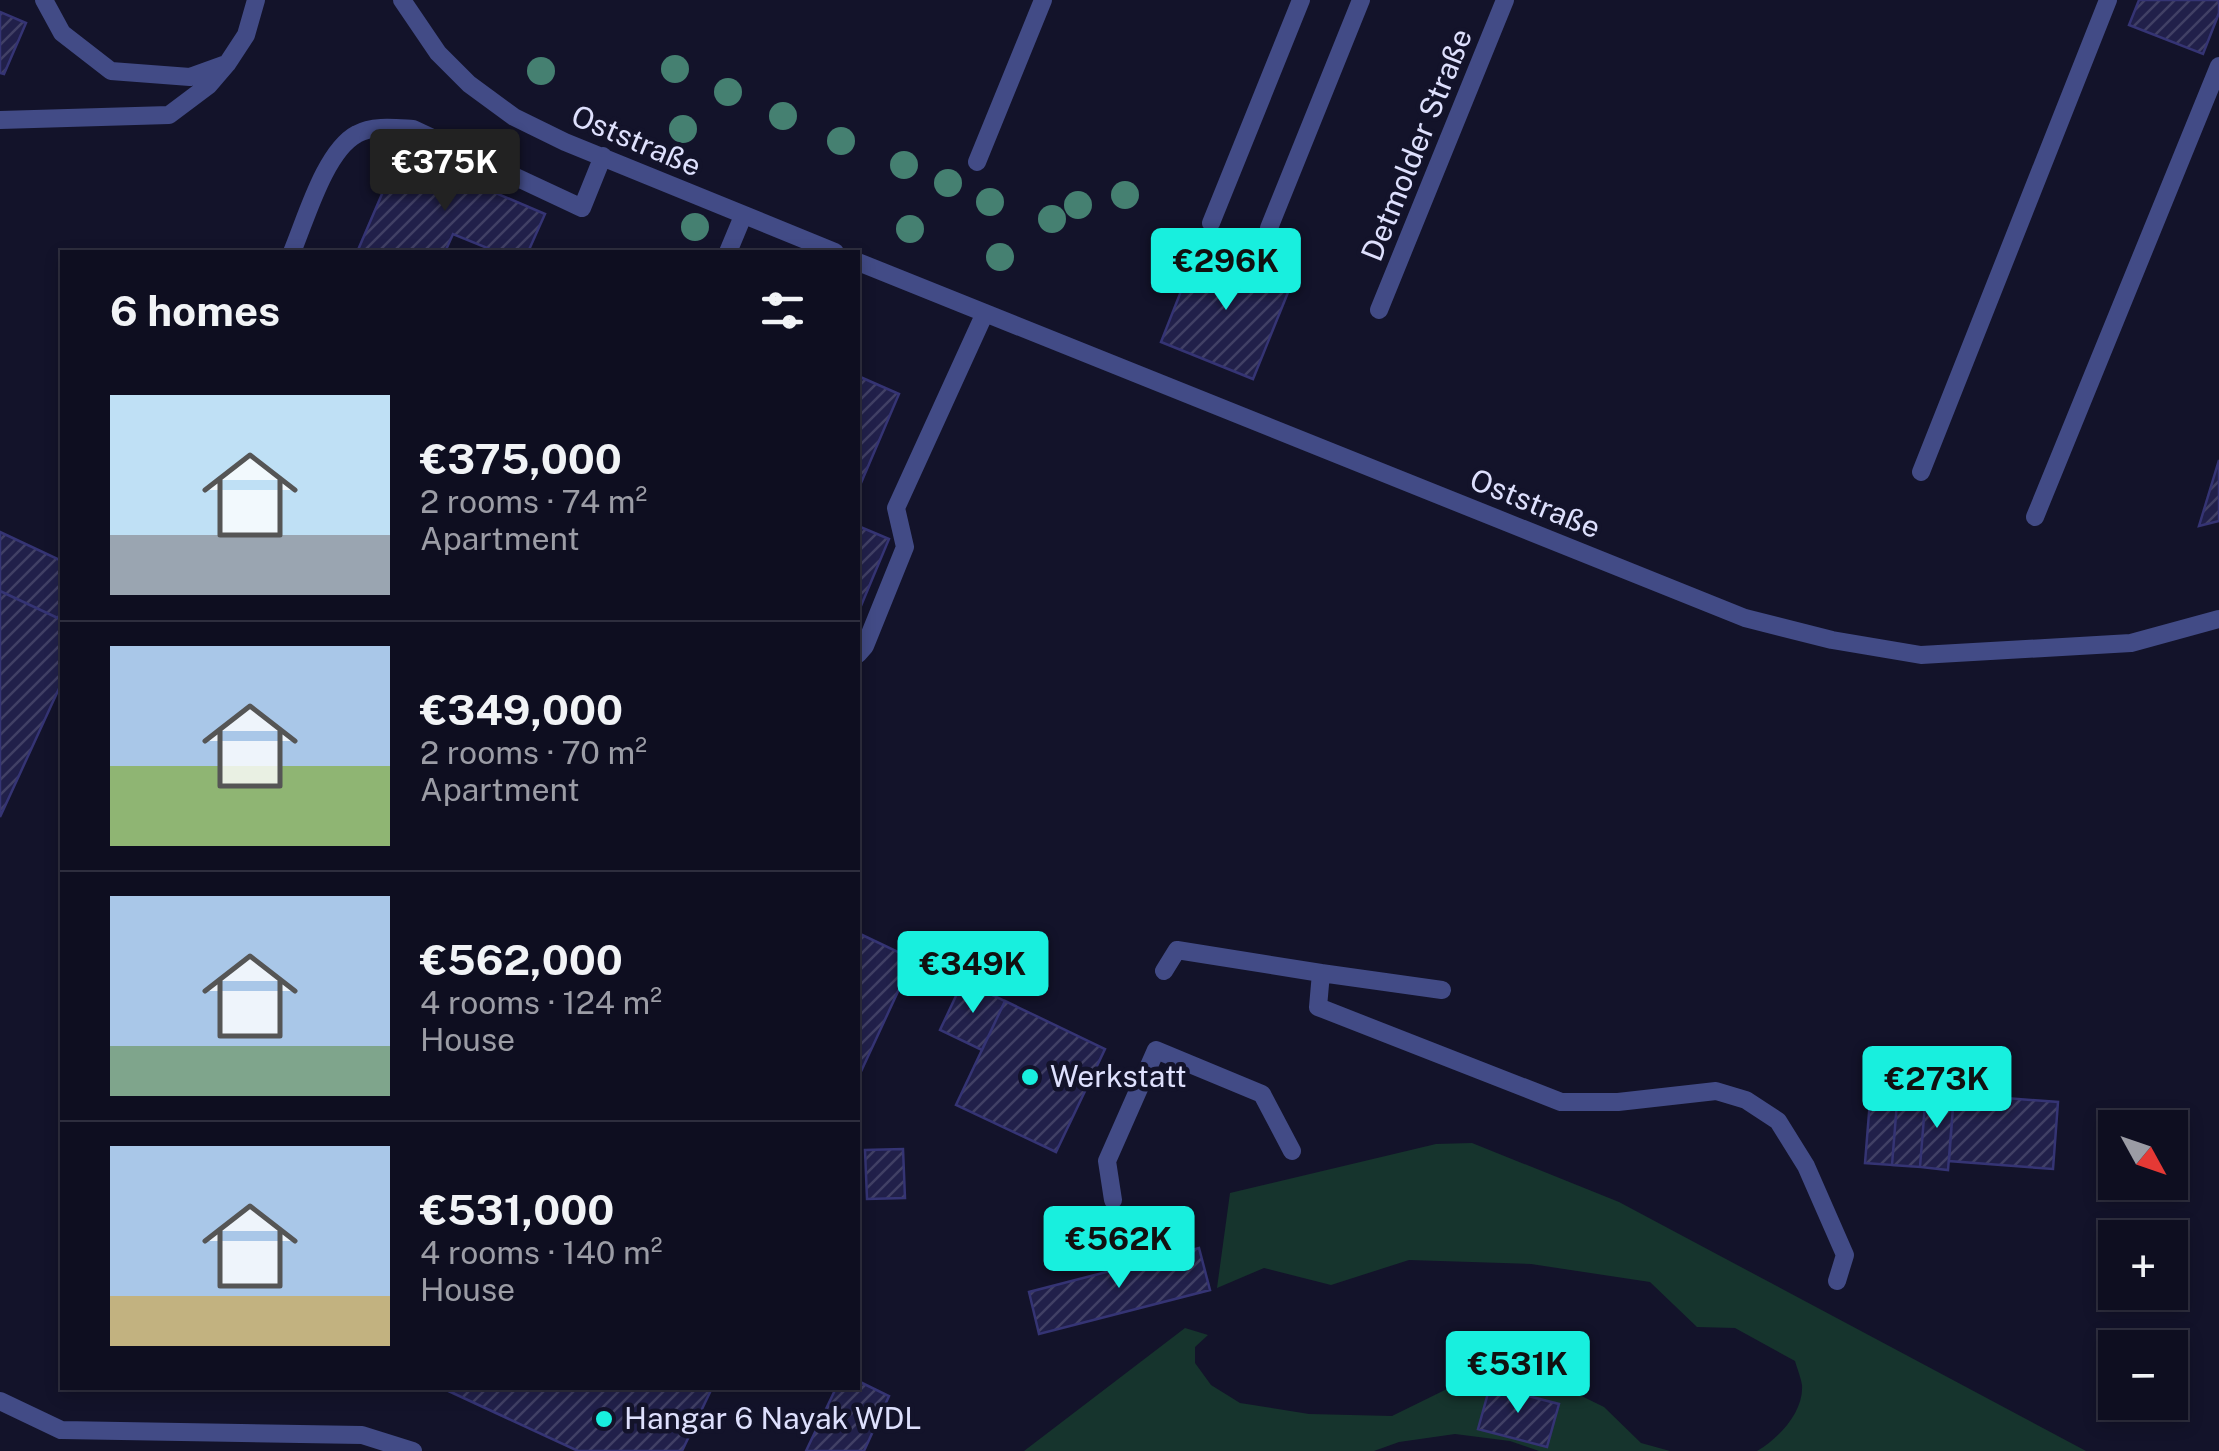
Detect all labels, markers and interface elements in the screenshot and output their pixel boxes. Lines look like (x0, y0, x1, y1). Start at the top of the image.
street label: Detmolder Straße (1353, 23, 1479, 266)
street label: Oststraße (566, 97, 707, 183)
pin: €375K (375, 129, 515, 214)
text: €375K (392, 143, 498, 180)
pin: €296K (1156, 228, 1296, 313)
text: €296K (1173, 242, 1279, 279)
icon: filters (755, 283, 810, 338)
text: 6 homes (110, 286, 280, 335)
text: €375,000 (420, 434, 622, 483)
icon: home (190, 435, 310, 555)
street label: Oststraße (1465, 461, 1606, 545)
text: 2 rooms · 74 m² (420, 483, 647, 520)
text: Apartment (420, 520, 580, 557)
text: €349,000 (420, 685, 623, 734)
icon: home (190, 686, 310, 806)
text: 2 rooms · 70 m² (420, 734, 647, 771)
text: Apartment (420, 771, 580, 808)
pin: €349K (903, 931, 1043, 1016)
text: €562,000 (420, 935, 623, 984)
icon: home (190, 936, 310, 1056)
text: €349K (919, 945, 1027, 982)
text: 4 rooms · 124 m² (420, 984, 662, 1021)
text: House (420, 1021, 515, 1058)
pin: €273K (1867, 1046, 2007, 1131)
place label: Werkstatt (1050, 1058, 1187, 1094)
text: €273K (1884, 1060, 1990, 1097)
marker: Werkstatt (1019, 1066, 1041, 1088)
north arrow (2098, 1110, 2188, 1200)
map controls (2098, 1110, 2188, 1420)
text: €531,000 (420, 1185, 614, 1234)
icon: home (190, 1186, 310, 1306)
pin: €562K (1049, 1206, 1189, 1291)
text: €562K (1066, 1220, 1172, 1257)
button: + (2098, 1220, 2188, 1310)
text: 4 rooms · 140 m² (420, 1234, 663, 1271)
text: House (420, 1271, 515, 1308)
button: − (2098, 1330, 2188, 1420)
pin: €531K (1448, 1331, 1588, 1416)
text: €531K (1468, 1345, 1568, 1382)
place label: Hangar 6 Nayak WDL (624, 1400, 922, 1436)
marker: Hangar 6 Nayak WDL (593, 1408, 615, 1430)

